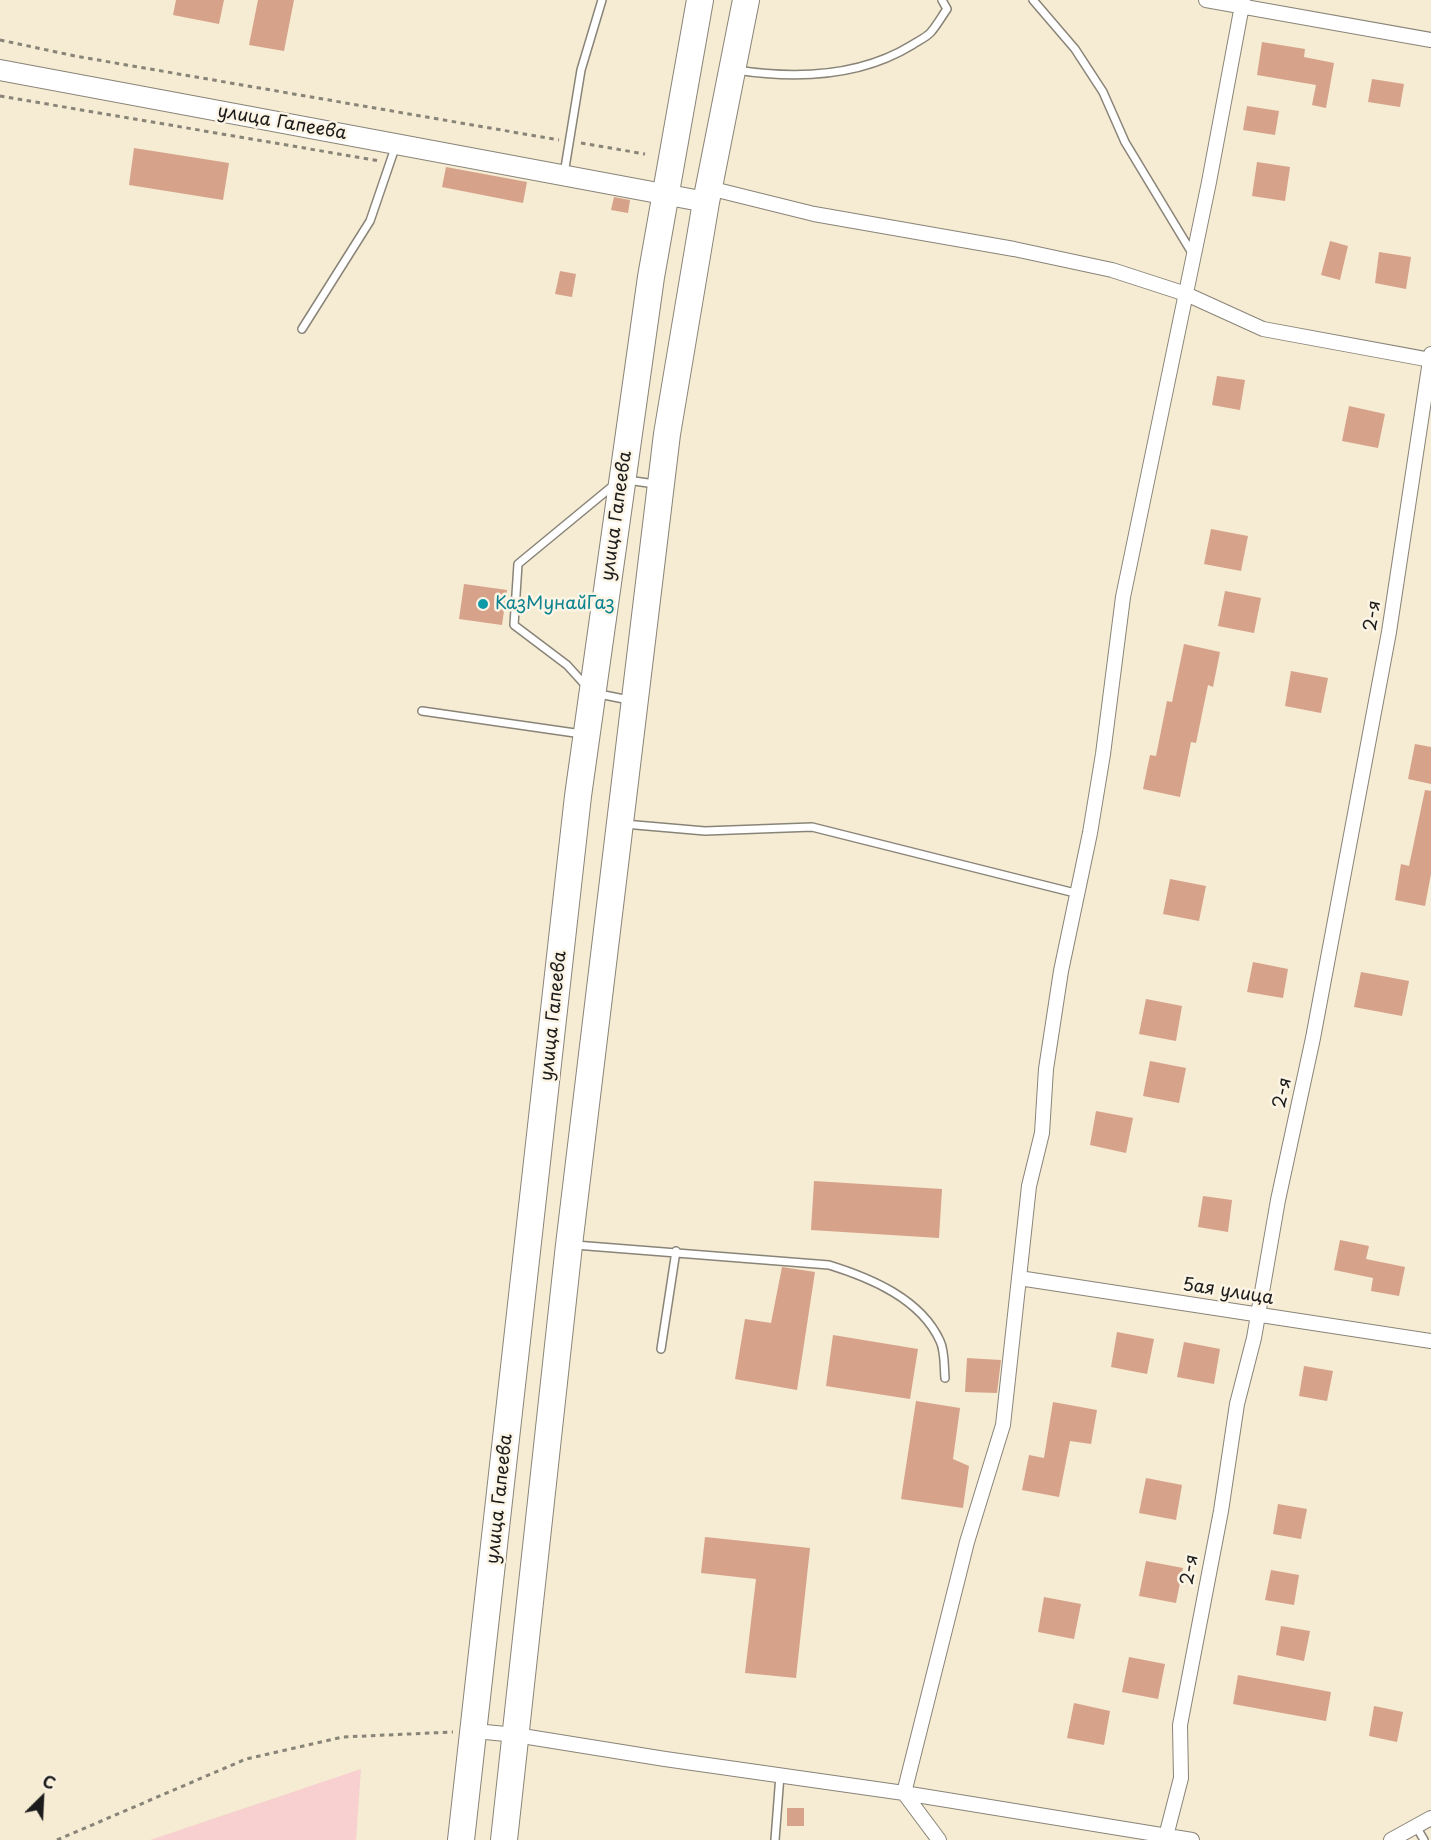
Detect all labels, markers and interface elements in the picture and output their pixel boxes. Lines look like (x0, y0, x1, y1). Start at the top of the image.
street label: улица Гапеева (216, 101, 348, 145)
street label: улица Гапеева (597, 450, 637, 582)
place label: КазМунайГаз (495, 593, 615, 615)
marker: КазМунайГаз (476, 597, 490, 611)
street label: 2-я (1360, 599, 1386, 633)
street label: улица Гапеева (536, 950, 572, 1082)
street label: 2-я (1269, 1076, 1297, 1110)
street label: 5ая улица (1181, 1274, 1275, 1310)
street label: улица Гапеева (482, 1433, 518, 1565)
street label: 2-я (1177, 1553, 1203, 1587)
north arrow (12, 1768, 72, 1828)
text: С (39, 1768, 60, 1795)

